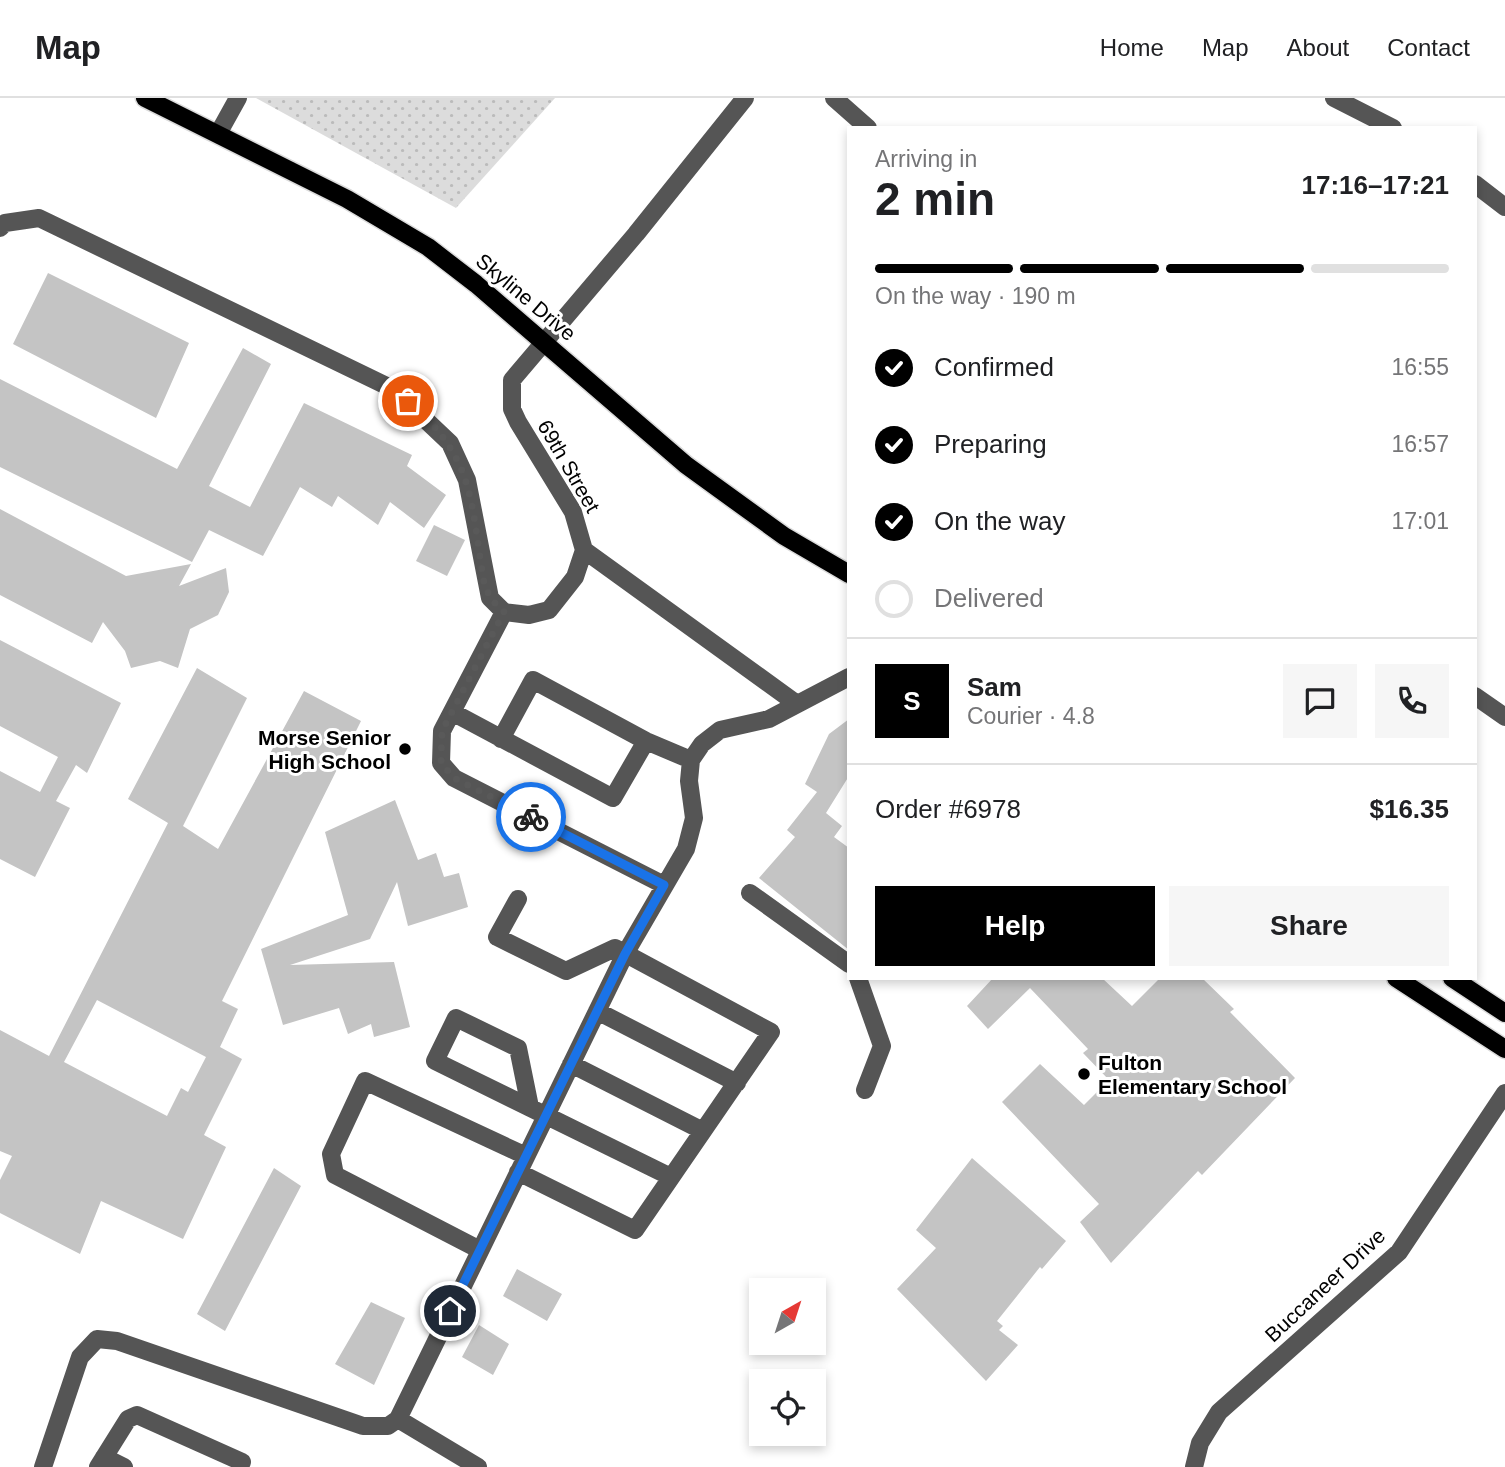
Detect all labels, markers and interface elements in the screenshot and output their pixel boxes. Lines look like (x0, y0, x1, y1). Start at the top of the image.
text: Map (35, 29, 101, 66)
text: Home (1100, 34, 1164, 61)
text: Map (1202, 34, 1249, 61)
text: About (1287, 34, 1349, 61)
text: Contact (1387, 34, 1470, 61)
text: Arriving in (875, 146, 977, 172)
text: 17:16–17:21 (1302, 170, 1449, 200)
text: 2 min (875, 173, 995, 225)
street label: Skyline Drive (472, 249, 580, 345)
text: On the way · 190 m (875, 283, 1076, 309)
icon: check (875, 349, 913, 387)
text: Confirmed (934, 352, 1054, 382)
text: 16:55 (1391, 354, 1449, 380)
pin (378, 371, 438, 431)
icon: bag (389, 382, 427, 420)
street label: 69th Street (533, 416, 605, 516)
icon: check (875, 426, 913, 464)
text: Preparing (934, 429, 1047, 459)
text: 16:57 (1391, 431, 1449, 457)
icon: check (875, 503, 913, 541)
text: On the way (934, 506, 1066, 536)
text: 17:01 (1391, 508, 1449, 534)
text: Delivered (934, 583, 1044, 613)
button: chat (1283, 664, 1357, 738)
button: phone (1375, 664, 1449, 738)
text: Sam (967, 672, 1022, 702)
text: S (903, 686, 921, 716)
text: Courier · 4.8 (967, 703, 1095, 729)
place label: Morse Senior High School (258, 726, 391, 773)
marker: Morse Senior High School (397, 741, 413, 757)
courier (496, 782, 566, 852)
text: Order #6978 (875, 794, 1021, 824)
text: $16.35 (1369, 794, 1449, 824)
icon: bike (512, 798, 550, 836)
button: Help (875, 886, 1155, 966)
button: Share (1169, 886, 1449, 966)
place label: Fulton Elementary School (1098, 1051, 1287, 1098)
marker: Fulton Elementary School (1076, 1066, 1092, 1082)
street label: Buccaneer Drive (1260, 1224, 1390, 1346)
north arrow (749, 1278, 826, 1354)
map controls (749, 1278, 826, 1446)
pin (420, 1281, 480, 1341)
icon: home (431, 1292, 469, 1330)
button: locate (749, 1369, 826, 1446)

